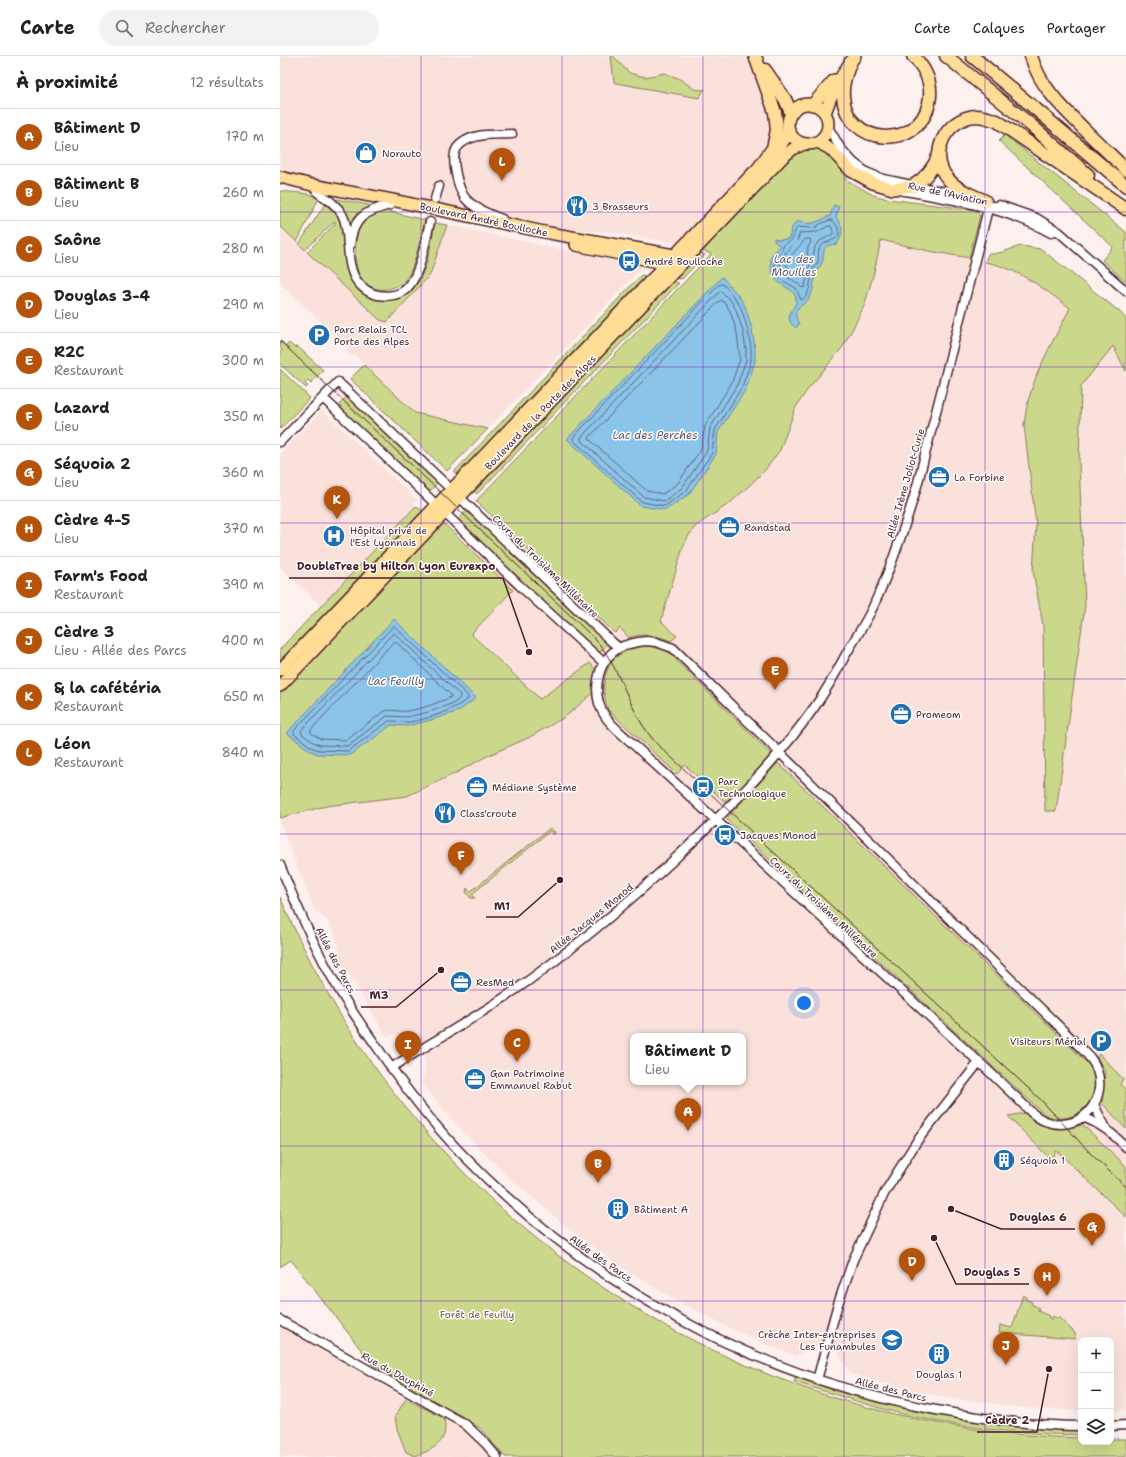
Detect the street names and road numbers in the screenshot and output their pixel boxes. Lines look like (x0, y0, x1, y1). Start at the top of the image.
street label: Rue de l'Aviation (907, 179, 989, 208)
street label: Boulevard André Boulloche (419, 200, 549, 239)
street label: Boulevard de la Porte des Alpes (482, 352, 599, 473)
street label: Allée Irène Joliot-Curie (884, 426, 927, 540)
street label: Cours du Troisième Millénaire (490, 512, 602, 621)
street label: Cours du Troisième Millénaire (767, 854, 881, 961)
street label: Allée Jacques Monod (547, 880, 636, 956)
street label: Allée des Parcs (313, 925, 359, 996)
street label: Allée des Parcs (567, 1232, 635, 1285)
street label: Rue du Dauphiné (359, 1349, 437, 1400)
street label: Allée des Parcs (854, 1374, 928, 1405)

